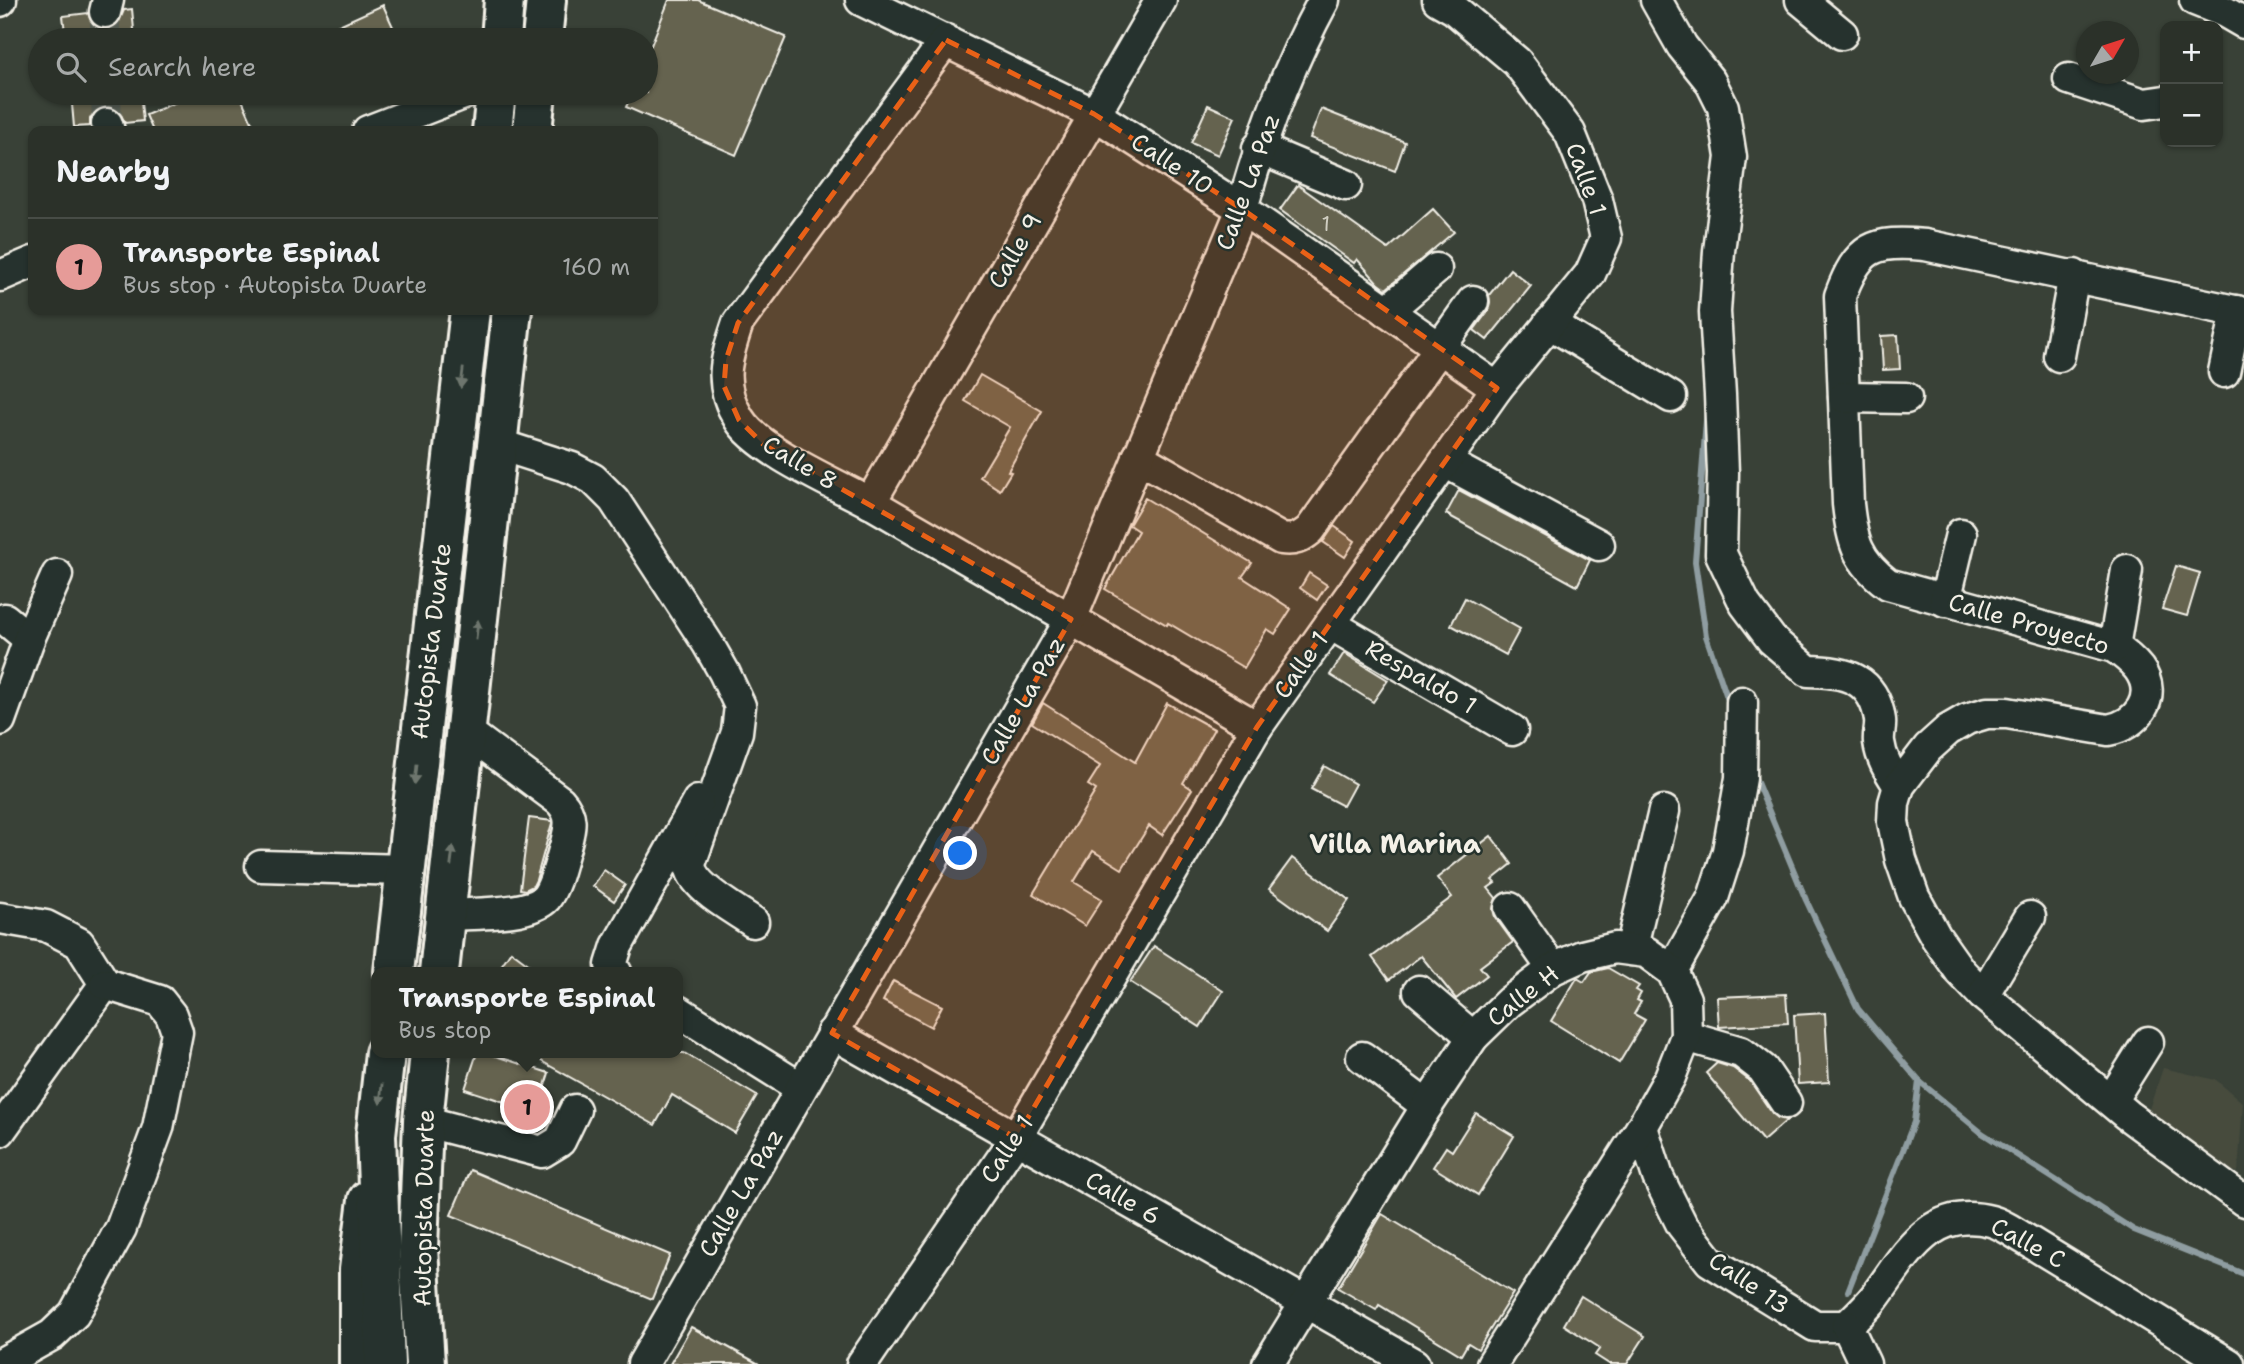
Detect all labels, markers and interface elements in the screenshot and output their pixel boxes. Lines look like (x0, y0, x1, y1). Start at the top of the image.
north arrow (2076, 21, 2139, 84)
map controls (2160, 21, 2223, 147)
button: + (2160, 21, 2223, 84)
search box (28, 28, 658, 105)
icon: search (52, 48, 90, 86)
text: Search here (108, 49, 257, 84)
button: − (2160, 84, 2223, 147)
street label: Calle La Paz (1208, 109, 1288, 255)
street label: Calle 10 (1125, 126, 1219, 202)
street label: Calle 1 (1558, 138, 1614, 220)
text: Nearby (56, 151, 171, 192)
street label: Calle 9 (981, 207, 1049, 295)
house number: 1 (1322, 210, 1330, 238)
text: Transporte Espinal (123, 235, 380, 270)
text: 1 (74, 252, 84, 282)
text: 160 m (562, 252, 630, 282)
text: Bus stop · Autopista Duarte (123, 270, 427, 300)
one-way arrow (457, 367, 468, 389)
street label: Calle 8 (757, 428, 843, 498)
street label: Autopista Duarte (403, 541, 459, 741)
street label: Calle Proyecto (1945, 586, 2113, 662)
one-way arrow (472, 618, 483, 640)
street label: Calle 1 (1266, 625, 1336, 705)
street label: Calle La Paz (973, 631, 1073, 771)
street label: Respaldo 1 (1359, 632, 1483, 722)
one-way arrow (410, 763, 421, 785)
district label: Villa Marina (1309, 826, 1481, 861)
your location (943, 836, 977, 870)
one-way arrow (446, 845, 457, 867)
street label: Calle H (1481, 958, 1565, 1034)
popup (371, 967, 683, 1058)
text: Transporte Espinal (399, 980, 656, 1015)
text: Bus stop (399, 1015, 491, 1045)
pin: 1 (504, 1081, 550, 1133)
one-way arrow (375, 1083, 386, 1105)
street label: Autopista Duarte (406, 1109, 442, 1307)
street label: Calle 1 (973, 1109, 1041, 1189)
street label: Calle La Paz (691, 1123, 791, 1263)
street label: Calle 6 (1079, 1164, 1167, 1232)
street label: Calle C (1985, 1210, 2071, 1276)
street label: Calle 13 (1702, 1244, 1796, 1322)

